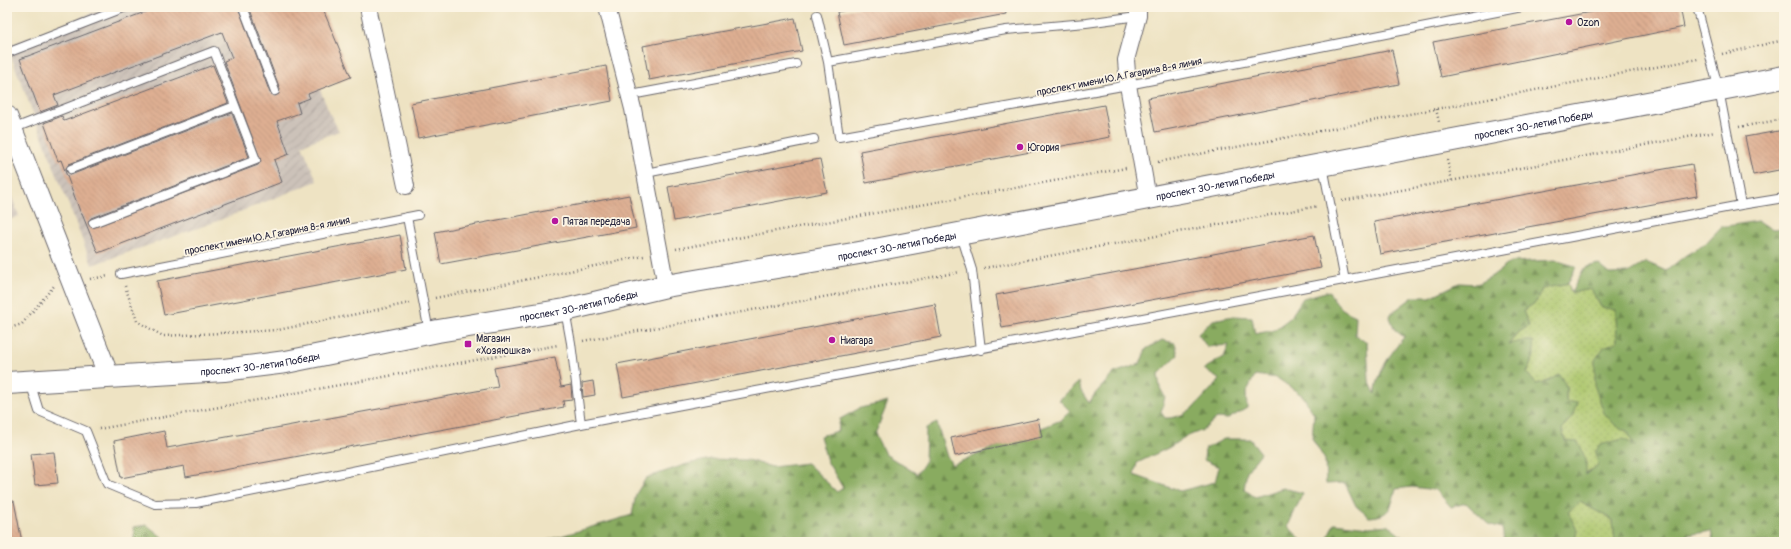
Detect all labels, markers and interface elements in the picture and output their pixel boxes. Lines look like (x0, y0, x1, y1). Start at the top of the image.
marker: Ozon (1564, 17, 1574, 27)
place label: Ozon (1577, 17, 1600, 29)
street label: проспект имени Ю.А.Гагарина 8-я линия (1035, 55, 1203, 99)
street label: проспект 30-летия Победы (1473, 108, 1594, 143)
marker: Югория (1015, 142, 1025, 152)
place label: Югория (1028, 142, 1060, 154)
street label: проспект 30-летия Победы (1155, 169, 1276, 203)
street label: проспект имени Ю.А.Гагарина 8-я линия (183, 214, 351, 258)
marker: Пятая передача (550, 216, 560, 226)
place label: Пятая передача (563, 216, 631, 228)
street label: проспект 30-летия Победы (837, 230, 957, 264)
street label: проспект 30-летия Победы (519, 288, 639, 324)
place label: Магазин «Хозяюшка» (476, 333, 531, 357)
marker: Ниагара (827, 335, 837, 345)
place label: Ниагара (840, 335, 873, 347)
marker: Магазин «Хозяюшка» (463, 339, 473, 349)
street label: проспект 30-летия Победы (200, 350, 321, 378)

